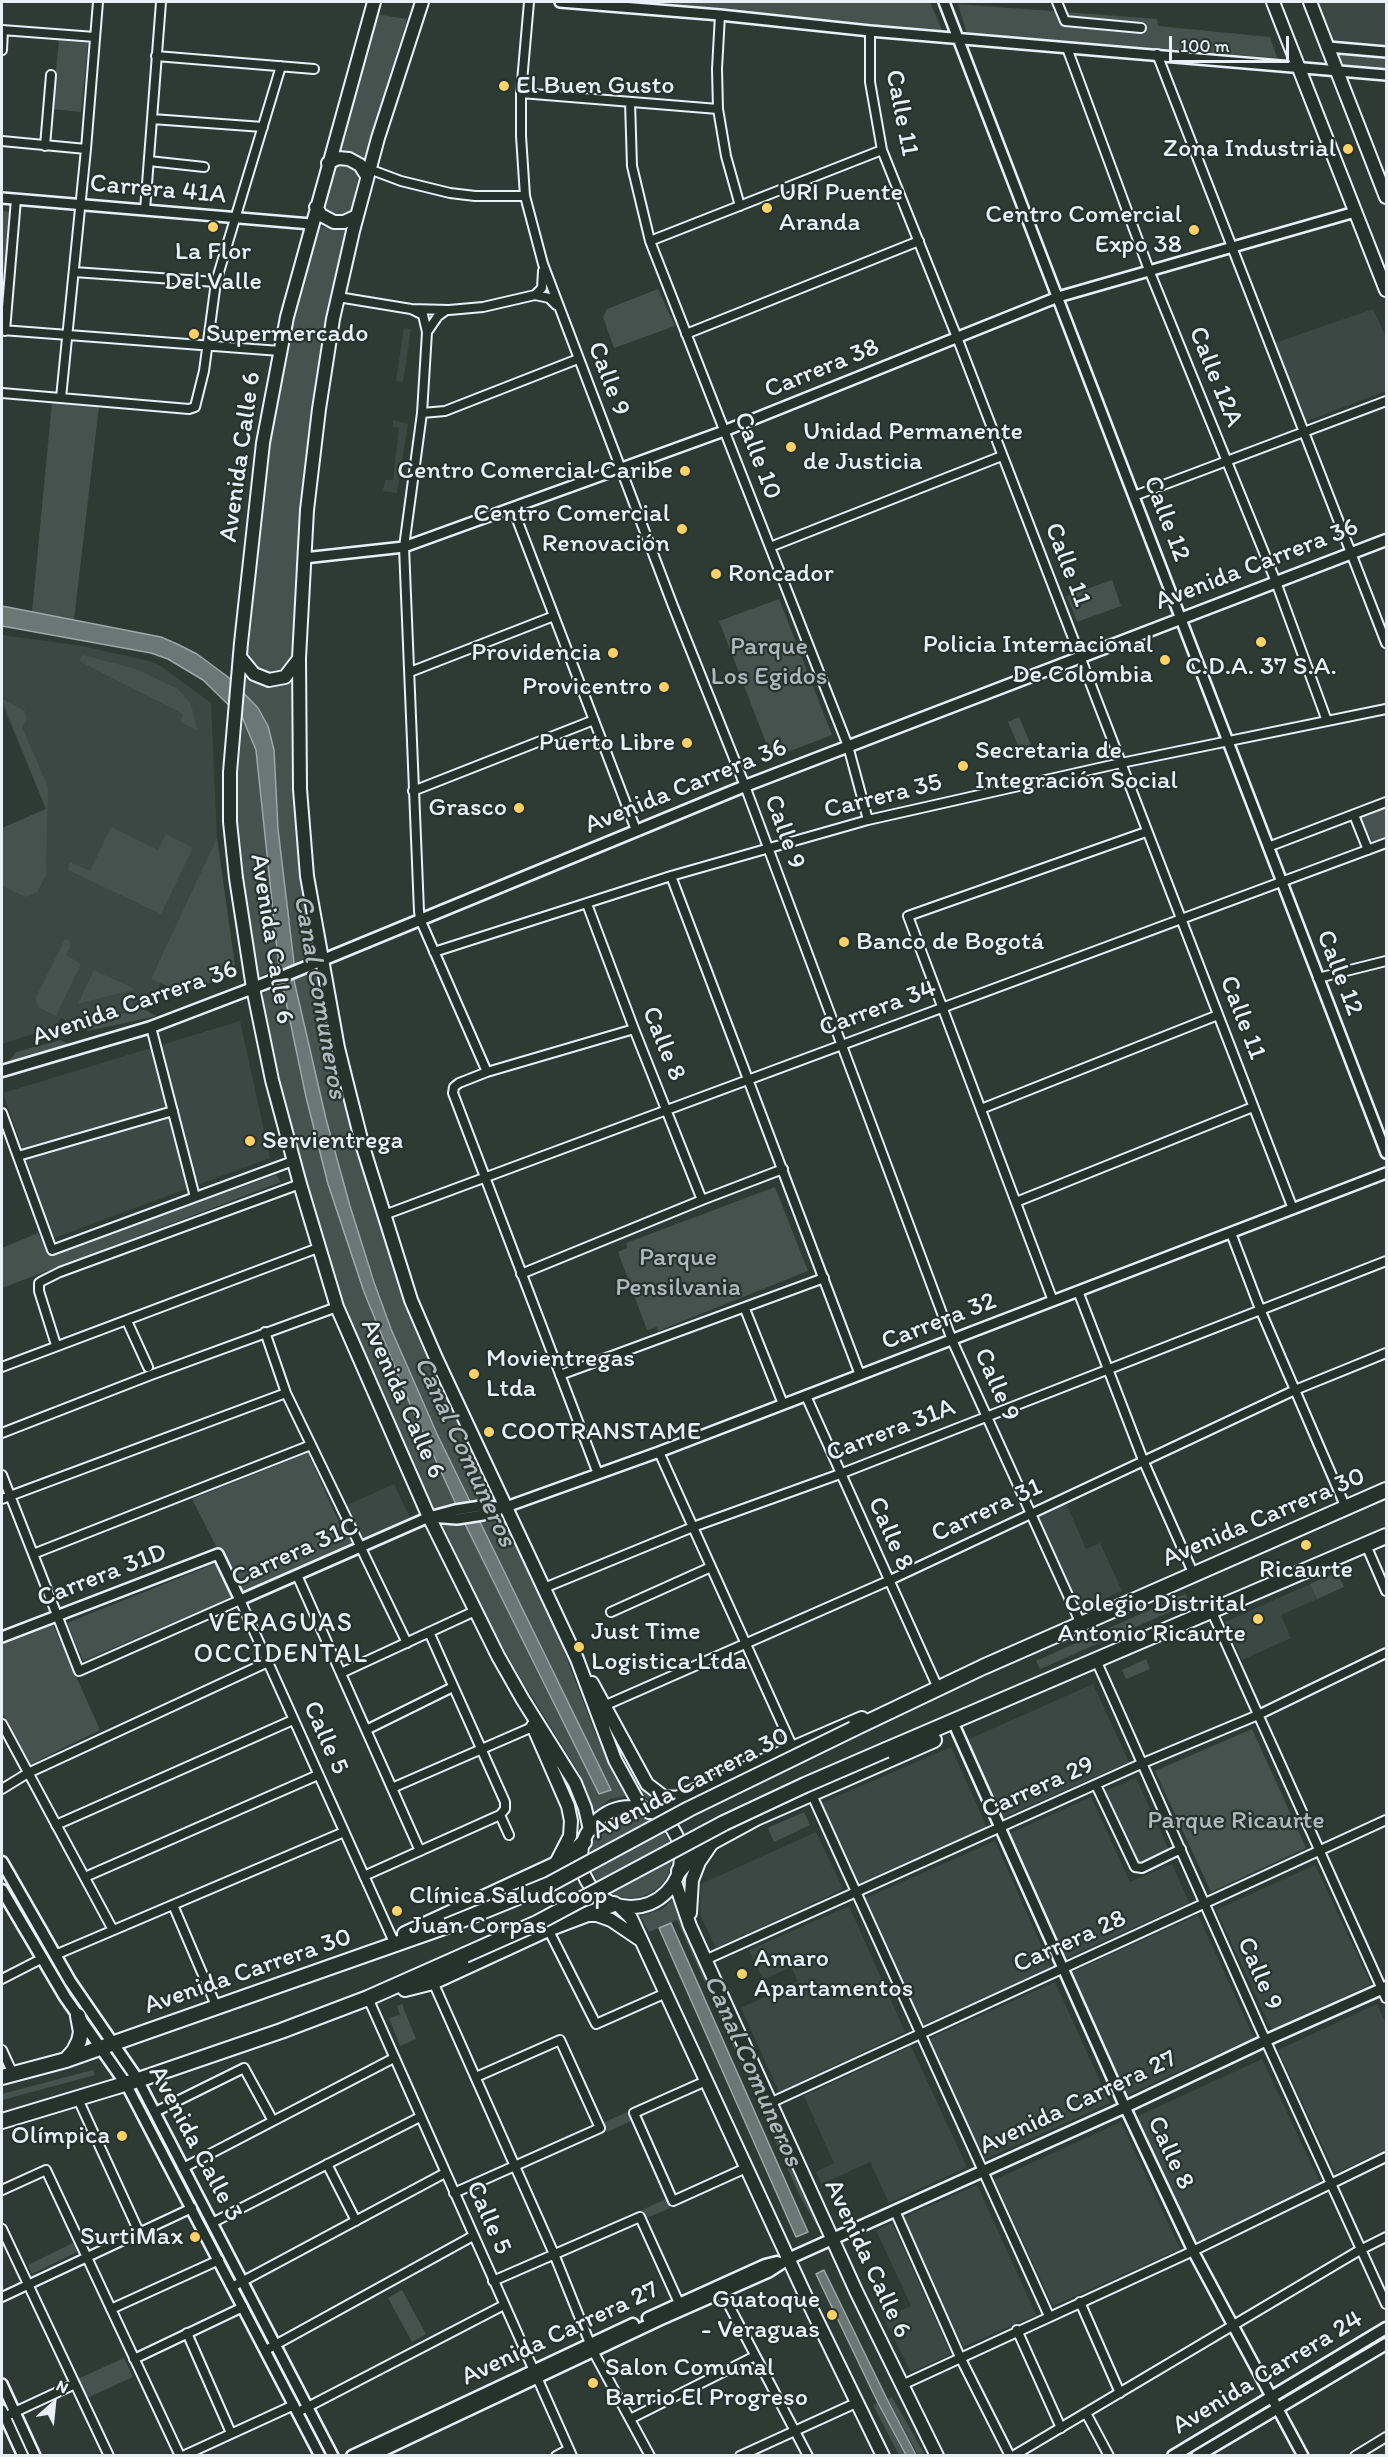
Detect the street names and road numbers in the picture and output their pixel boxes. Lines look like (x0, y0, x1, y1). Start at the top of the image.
street label: Calle 11 (877, 67, 925, 159)
street label: Carrera 41A (89, 169, 227, 211)
street label: Calle 12A (1181, 322, 1249, 432)
street label: Carrera 38 (760, 332, 884, 406)
street label: Calle 9 (580, 338, 636, 420)
street label: Avenida Calle 6 (214, 370, 268, 544)
street label: Calle 10 (726, 408, 788, 504)
street label: Calle 12 (1136, 472, 1196, 566)
street label: Avenida Carrera 36 (1151, 512, 1363, 618)
street label: Calle 11 (1037, 519, 1097, 611)
street label: Avenida Carrera 36 (580, 732, 792, 842)
street label: Carrera 35 (821, 767, 945, 827)
street label: Calle 9 (756, 791, 812, 873)
street label: Avenida Calle 6 (242, 852, 300, 1026)
street label: Calle 12 (1309, 926, 1369, 1020)
street label: Avenida Carrera 36 (28, 954, 242, 1054)
street label: Calle 11 (1212, 972, 1272, 1064)
street label: Carrera 34 (815, 973, 941, 1045)
street label: Calle 8 (634, 1002, 692, 1086)
street label: Carrera 32 (877, 1286, 1001, 1358)
street label: Avenida Calle 6 (353, 1314, 451, 1484)
street label: Calle 9 (966, 1344, 1026, 1426)
street label: Carrera 31A (822, 1392, 960, 1470)
street label: Avenida Carrera 30 (1158, 1461, 1370, 1575)
street label: Carrera 31 (927, 1472, 1047, 1550)
street label: Calle 8 (860, 1492, 920, 1576)
street label: Carrera 31C (227, 1511, 363, 1595)
street label: Carrera 31D (33, 1537, 171, 1615)
street label: Calle 5 (295, 1697, 355, 1779)
street label: Avenida Carrera 30 (587, 1721, 795, 1847)
street label: Carrera 29 (977, 1749, 1099, 1827)
street label: Carrera 28 (1009, 1903, 1131, 1981)
street label: Avenida Carrera 30 (140, 1922, 356, 2022)
street label: Calle 9 (1229, 1933, 1289, 2015)
street label: Avenida Carrera 27 (975, 2044, 1181, 2162)
street label: Avenida Calle 3 (141, 2061, 249, 2227)
street label: Calle 8 (1140, 2111, 1200, 2195)
street label: Avenida Calle 6 (817, 2175, 917, 2343)
street label: Calle 5 (458, 2177, 518, 2259)
street label: Avenida Carrera 27 (457, 2275, 663, 2393)
street label: Avenida Carrera 24 (1167, 2304, 1369, 2442)

